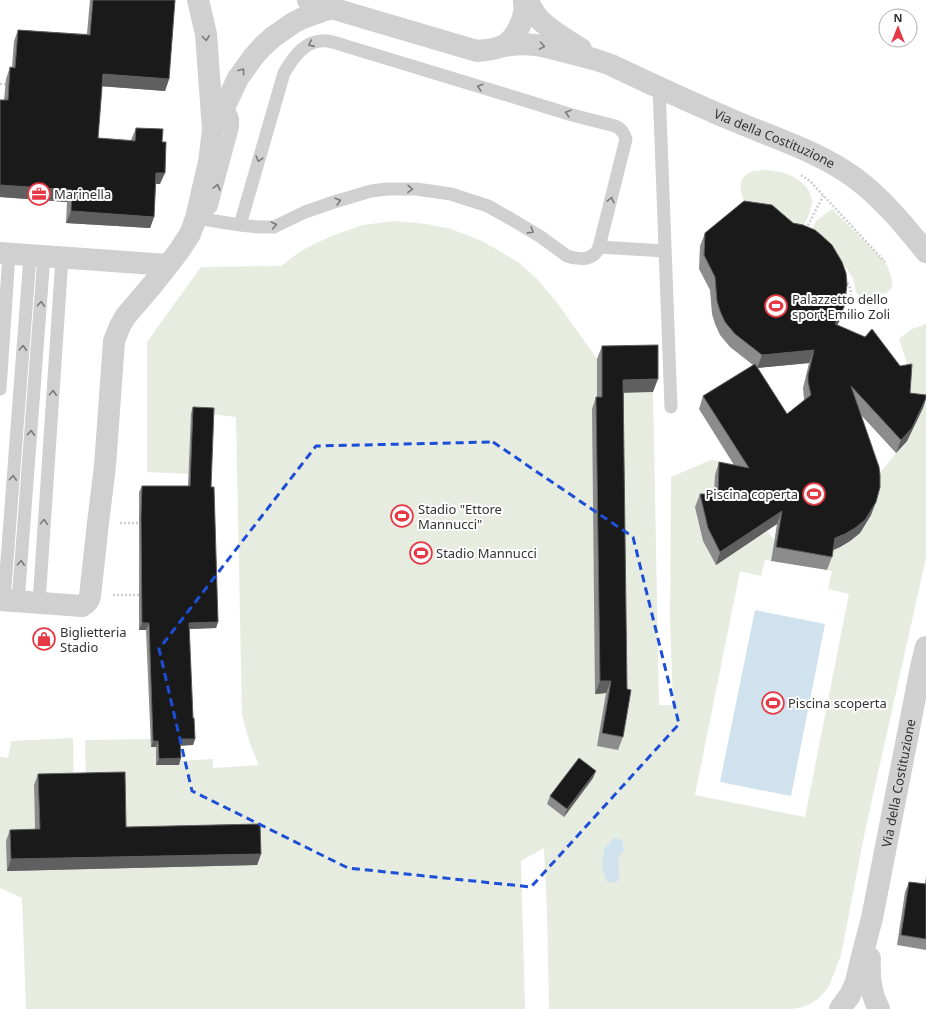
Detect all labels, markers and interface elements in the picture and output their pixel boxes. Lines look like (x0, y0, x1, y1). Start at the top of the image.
north arrow (878, 8, 918, 48)
text: N (894, 10, 902, 25)
one-way arrow (201, 35, 210, 41)
one-way arrow (308, 39, 316, 47)
one-way arrow (539, 41, 545, 50)
one-way arrow (237, 69, 244, 76)
one-way arrow (477, 83, 484, 92)
street label: Via della Costituzione (711, 104, 838, 172)
one-way arrow (564, 109, 571, 118)
one-way arrow (255, 155, 264, 162)
office icon: Marinella (26, 181, 52, 207)
one-way arrow (212, 184, 221, 191)
place label: Marinella (54, 185, 111, 203)
one-way arrow (407, 185, 413, 193)
one-way arrow (334, 197, 341, 206)
one-way arrow (606, 197, 614, 204)
one-way arrow (270, 222, 277, 230)
one-way arrow (527, 226, 534, 234)
place label: Palazzetto dello sport Emilio Zoli (792, 290, 890, 323)
sports icon: Palazzetto dello sport Emilio Zoli (763, 293, 789, 319)
one-way arrow (36, 301, 45, 307)
one-way arrow (19, 345, 28, 351)
one-way arrow (49, 390, 58, 396)
one-way arrow (26, 430, 35, 436)
one-way arrow (9, 475, 18, 481)
sports icon: Piscina coperta (801, 481, 827, 507)
place label: Piscina coperta (705, 485, 798, 503)
place label: Stadio "Ettore Mannucci" (418, 500, 502, 533)
sports icon: Stadio "Ettore Mannucci" (389, 503, 415, 529)
one-way arrow (40, 519, 49, 525)
sports icon: Stadio Mannucci (408, 540, 434, 566)
place label: Stadio Mannucci (436, 544, 537, 562)
one-way arrow (16, 560, 25, 566)
place label: Biglietteria Stadio (60, 623, 127, 656)
shop icon: Biglietteria Stadio (31, 626, 57, 652)
sports icon: Piscina scoperta (760, 690, 786, 716)
place label: Piscina scoperta (788, 694, 887, 712)
street label: Via della Costituzione (877, 717, 920, 849)

